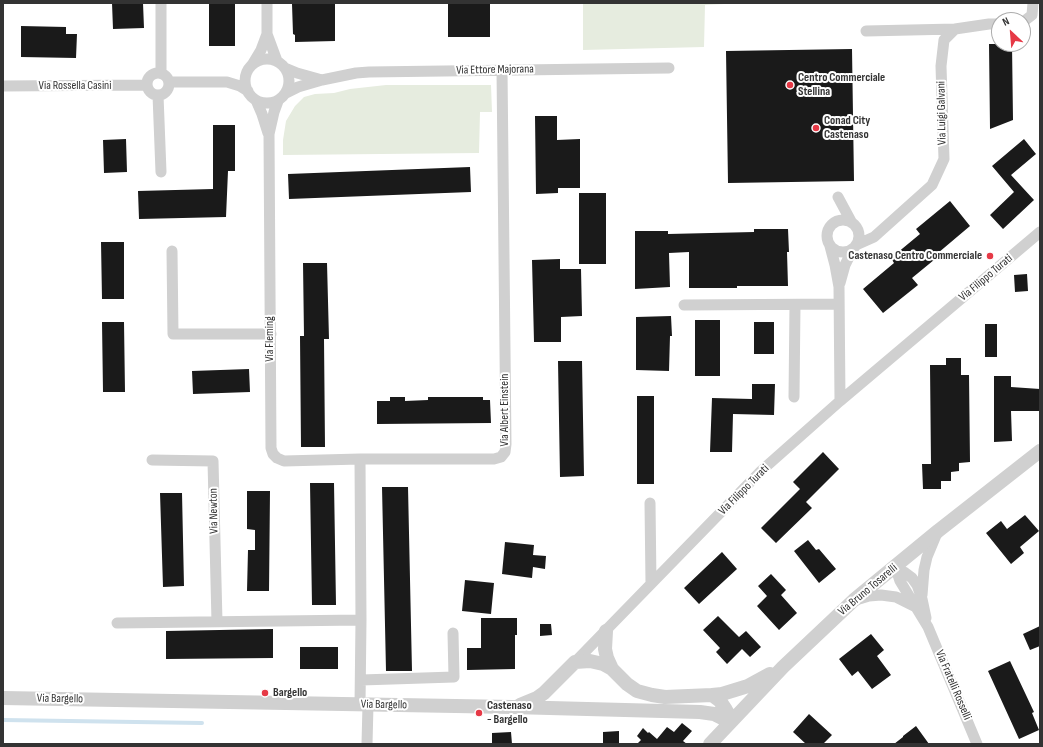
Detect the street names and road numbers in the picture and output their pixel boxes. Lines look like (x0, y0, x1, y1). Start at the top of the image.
street label: Via Ettore Majorana (456, 62, 534, 78)
street label: Via Rossella Casini (39, 79, 111, 93)
street label: Via Luigi Galvani (934, 81, 950, 145)
street label: Via Filippo Turati (956, 251, 1016, 305)
street label: Via Fleming (263, 316, 277, 362)
street label: Via Albert Einstein (498, 373, 512, 447)
street label: Via Filippo Turati (716, 462, 772, 518)
street label: Via Newton (206, 488, 222, 534)
street label: Via Bruno Tosarelli (835, 561, 901, 619)
street label: Via Fratelli Rosselli (932, 648, 974, 722)
street label: Via Bargello (37, 691, 83, 707)
street label: Via Bargello (361, 697, 407, 713)

